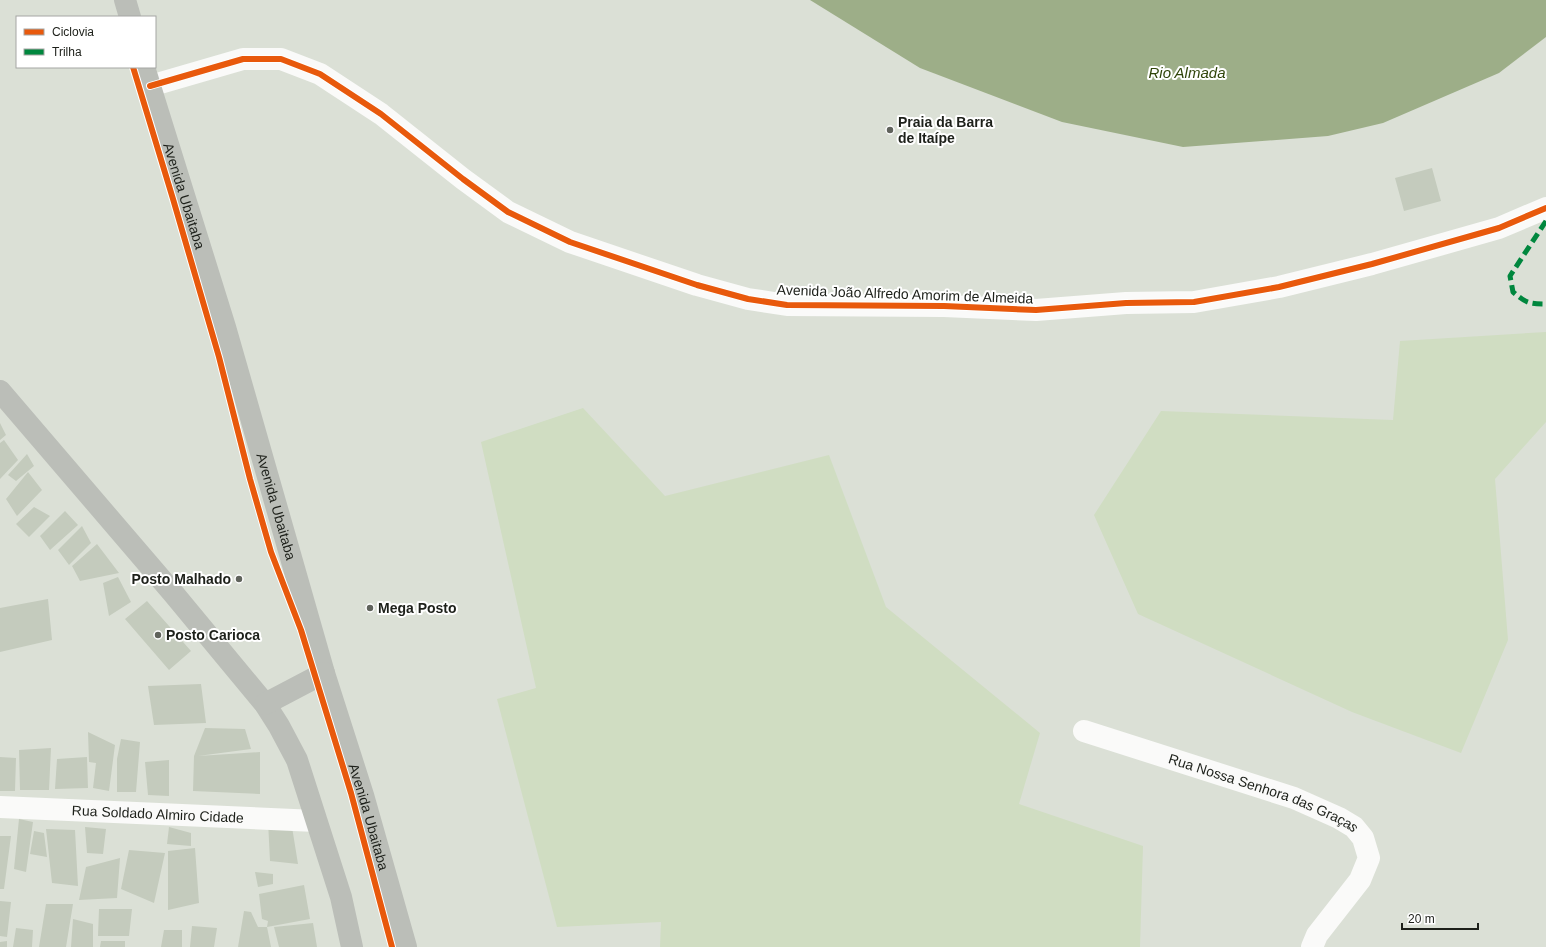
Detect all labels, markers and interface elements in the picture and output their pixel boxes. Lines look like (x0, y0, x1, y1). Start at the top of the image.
legend (16, 16, 156, 68)
text: Ciclovia (52, 25, 94, 39)
text: Trilha (52, 45, 82, 59)
water label: Rio Almada (1149, 64, 1225, 81)
place label: Praia da Barra de Itaípe (898, 114, 993, 146)
marker: Praia da Barra de Itaípe (885, 125, 895, 135)
street label: Avenida Ubaitaba (160, 141, 208, 251)
street label: Avenida João Alfredo Amorim de Almeida (777, 282, 1034, 306)
street label: Avenida Ubaitaba (253, 451, 299, 562)
place label: Posto Malhado (131, 571, 231, 587)
marker: Posto Malhado (234, 574, 244, 584)
place label: Mega Posto (378, 600, 457, 616)
marker: Mega Posto (365, 603, 375, 613)
place label: Posto Carioca (166, 627, 260, 643)
marker: Posto Carioca (153, 630, 163, 640)
street label: Rua Nossa Senhora das Graças (1166, 750, 1363, 835)
street label: Avenida Ubaitaba (345, 762, 392, 872)
street label: Rua Soldado Almiro Cidade (71, 802, 244, 826)
scale bar (1402, 905, 1478, 931)
text: 20 m (1408, 912, 1435, 926)

